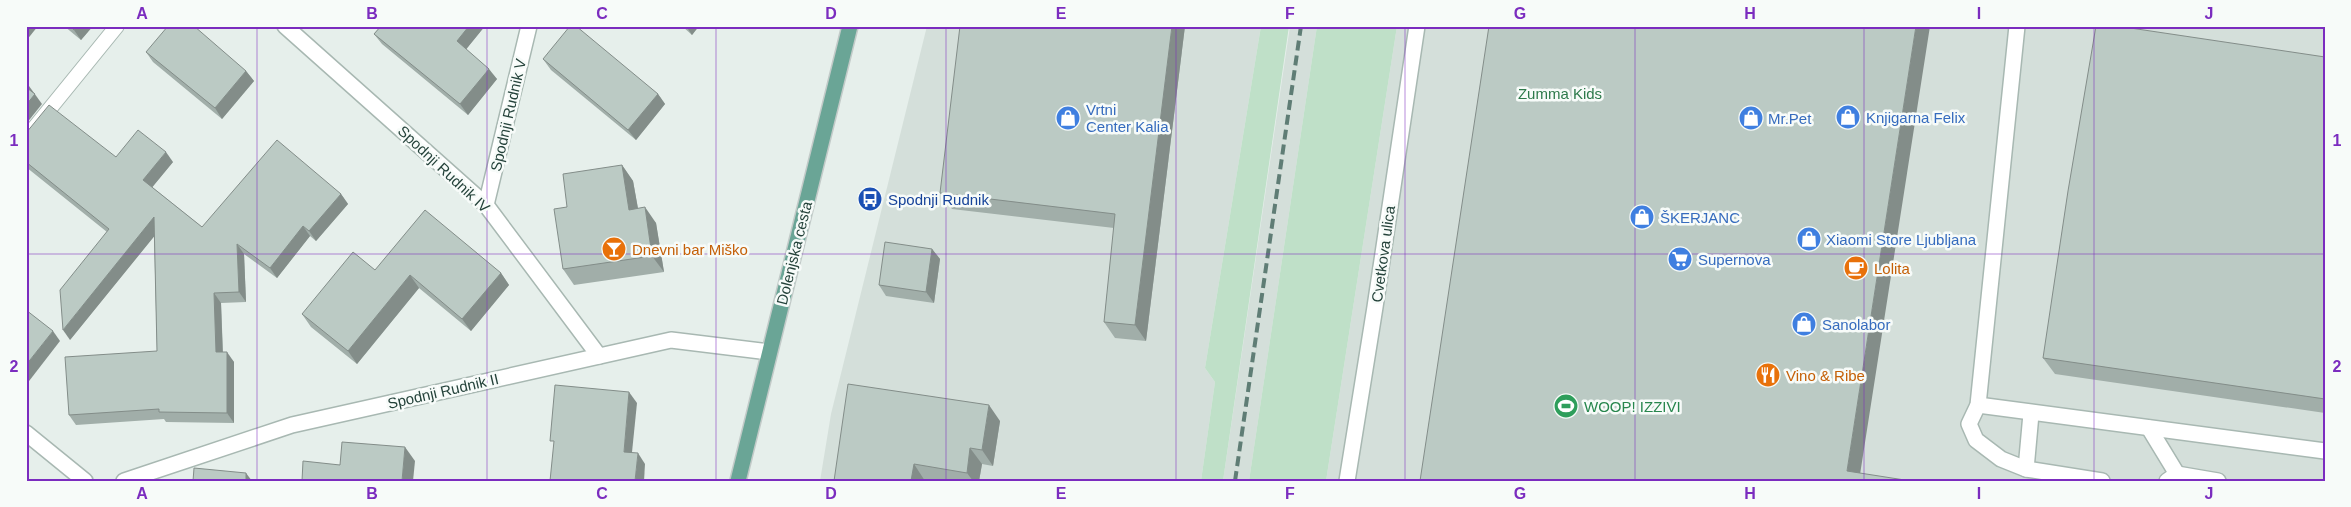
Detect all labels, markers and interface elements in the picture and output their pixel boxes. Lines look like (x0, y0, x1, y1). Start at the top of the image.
text: A (136, 5, 148, 22)
text: B (366, 5, 378, 22)
text: C (596, 5, 608, 22)
text: D (825, 5, 837, 22)
text: E (1056, 5, 1067, 22)
text: F (1285, 5, 1295, 22)
text: G (1514, 5, 1526, 22)
text: H (1744, 5, 1756, 22)
text: I (1977, 5, 1981, 22)
text: J (2205, 5, 2213, 22)
street label: Spodnji Rudnik V (487, 57, 529, 173)
park label: Zumma Kids (1518, 85, 1602, 102)
place label: Vrtni Center Kalia (1086, 101, 1169, 135)
shop icon: Knjigarna Felix (1835, 104, 1861, 130)
shop icon: Vrtni Center Kalia (1055, 105, 1081, 131)
shop icon: Mr.Pet (1738, 105, 1764, 131)
place label: Knjigarna Felix (1866, 109, 1966, 126)
place label: Mr.Pet (1768, 110, 1812, 127)
street label: Spodnji Rudnik IV (395, 122, 493, 216)
text: 1 (10, 132, 19, 149)
text: 1 (2333, 132, 2342, 149)
bus stop icon: Spodnji Rudnik (857, 186, 883, 212)
place label: Spodnji Rudnik (888, 191, 989, 208)
street label: Dolenjska cesta (773, 199, 815, 306)
street label: Cvetkova ulica (1368, 204, 1398, 303)
shop icon: ŠKERJANC (1629, 204, 1655, 230)
place label: ŠKERJANC (1660, 209, 1740, 226)
shop icon: Xiaomi Store Ljubljana (1796, 226, 1822, 252)
place label: Xiaomi Store Ljubljana (1826, 231, 1977, 248)
bar icon: Dnevni bar Miško (601, 236, 627, 262)
place label: Dnevni bar Miško (632, 241, 748, 258)
supermarket icon: Supernova (1667, 246, 1693, 272)
place label: Supernova (1698, 251, 1771, 268)
cafe icon: Lolita (1843, 255, 1869, 281)
place label: Lolita (1874, 260, 1911, 277)
shop icon: Sanolabor (1791, 311, 1817, 337)
place label: Sanolabor (1822, 316, 1890, 333)
text: 2 (10, 358, 19, 375)
text: 2 (2333, 358, 2342, 375)
restaurant icon: Vino & Ribe (1755, 362, 1781, 388)
place label: Vino & Ribe (1786, 367, 1865, 384)
street label: Spodnji Rudnik II (386, 370, 500, 412)
sports icon: WOOP! IZZIVI (1553, 393, 1579, 419)
place label: WOOP! IZZIVI (1584, 398, 1681, 415)
text: A (136, 485, 148, 502)
text: B (366, 485, 378, 502)
text: C (596, 485, 608, 502)
text: D (825, 485, 837, 502)
text: E (1056, 485, 1067, 502)
text: F (1285, 485, 1295, 502)
text: G (1514, 485, 1526, 502)
text: H (1744, 485, 1756, 502)
text: I (1977, 485, 1981, 502)
text: J (2205, 485, 2213, 502)

